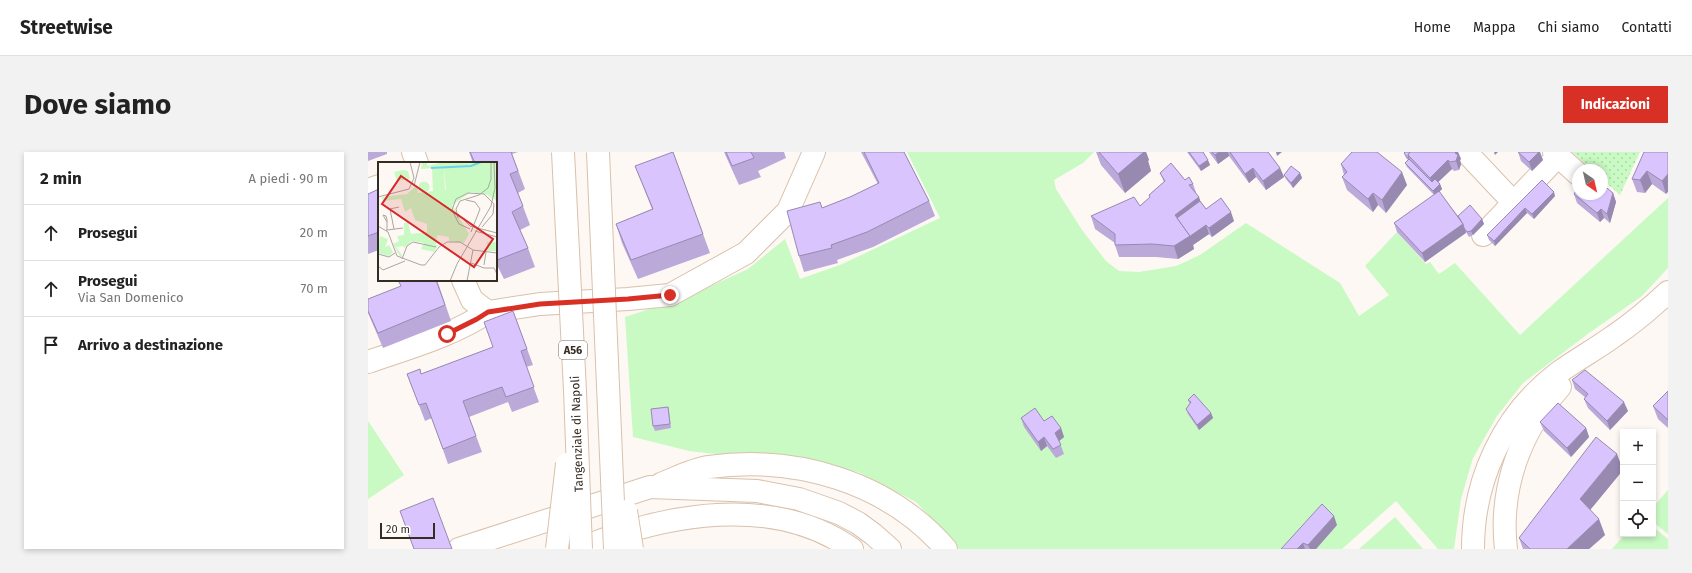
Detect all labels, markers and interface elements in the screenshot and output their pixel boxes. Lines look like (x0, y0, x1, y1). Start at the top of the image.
text: Streetwise (20, 16, 113, 39)
text: Home (1414, 19, 1451, 36)
text: Mappa (1473, 19, 1516, 36)
text: Chi siamo (1538, 19, 1599, 36)
text: Contatti (1621, 19, 1672, 36)
button: Indicazioni (1563, 86, 1668, 123)
text: Dove siamo (24, 88, 171, 121)
inset map (378, 162, 497, 281)
north arrow (1572, 164, 1608, 200)
text: 2 min (40, 168, 82, 189)
text: A piedi · 90 m (249, 171, 328, 186)
icon: ahead (40, 222, 62, 244)
text: Prosegui (78, 224, 137, 242)
text: 20 m (300, 225, 328, 240)
text: Prosegui (78, 272, 137, 290)
icon: ahead (40, 278, 62, 300)
text: 70 m (301, 281, 328, 296)
route end (661, 286, 679, 304)
text: Via San Domenico (78, 290, 184, 305)
route start (438, 325, 456, 343)
icon: arrive (40, 334, 62, 356)
text: Arrivo a destinazione (78, 336, 223, 354)
road number: A56 (559, 341, 587, 359)
street label: Tangenziale di Napoli (568, 376, 586, 492)
map controls (1620, 429, 1656, 537)
button: + (1620, 429, 1656, 465)
button: − (1620, 465, 1656, 501)
button: locate (1620, 501, 1656, 537)
scale bar (380, 521, 435, 540)
text: 20 m (386, 523, 410, 536)

